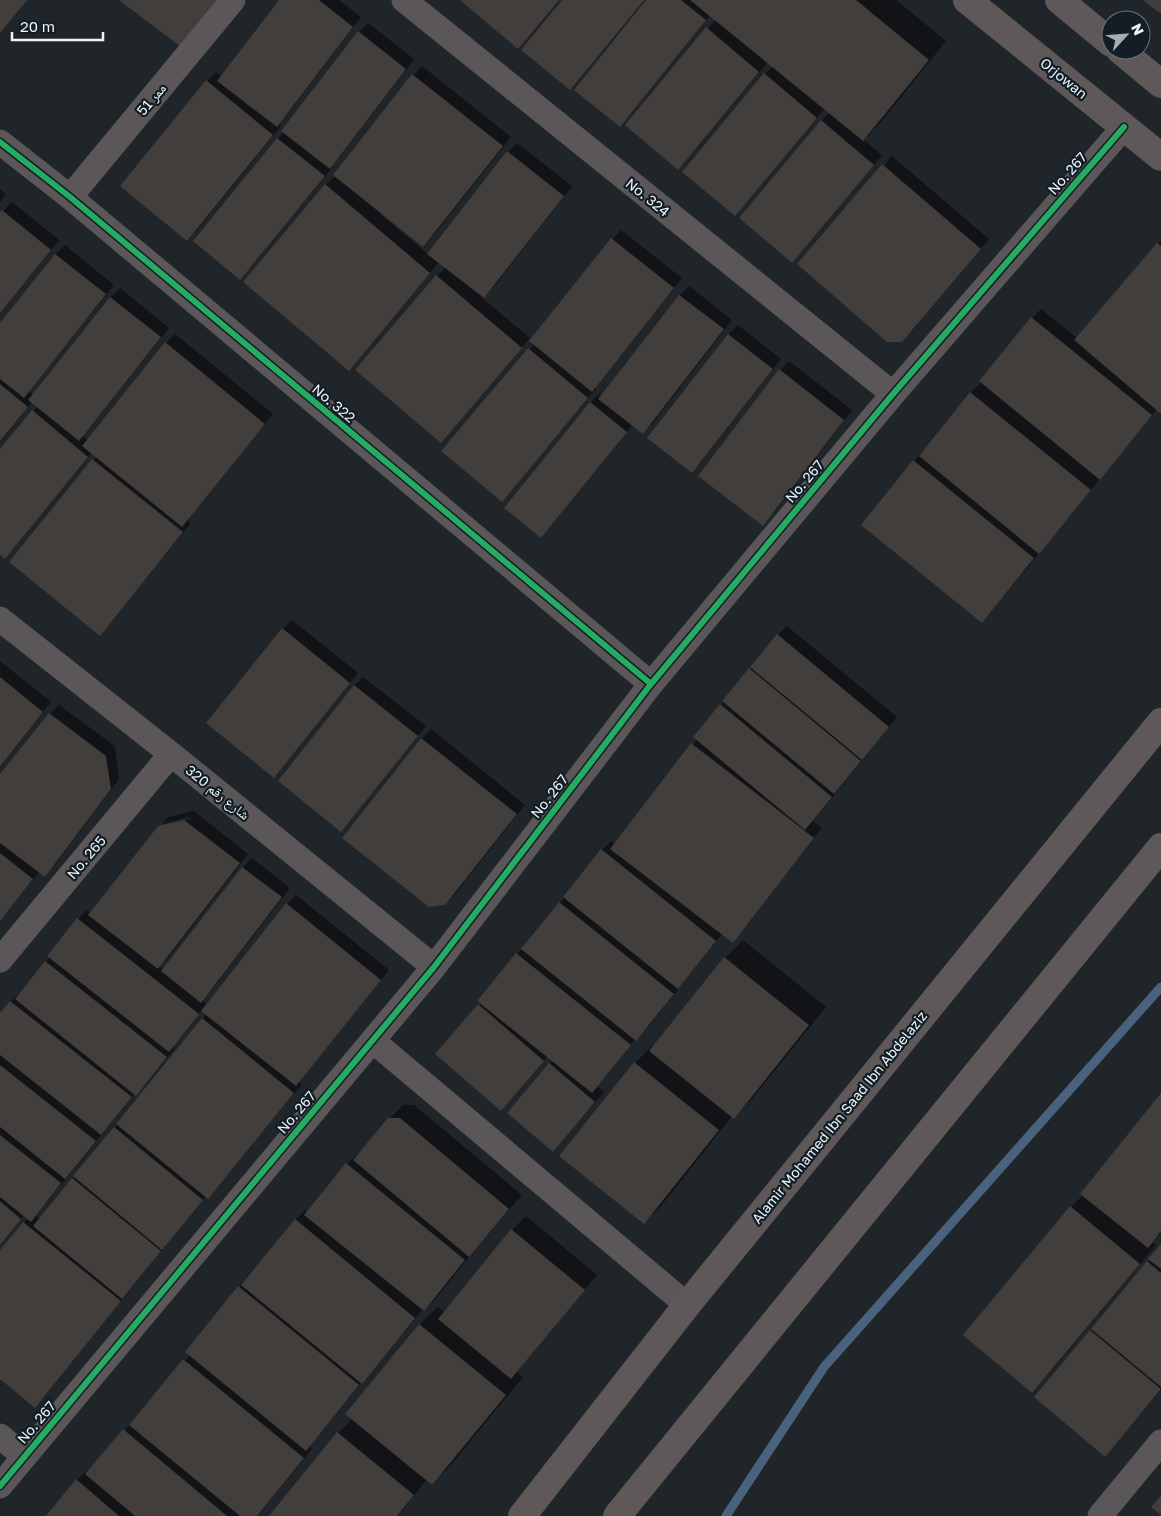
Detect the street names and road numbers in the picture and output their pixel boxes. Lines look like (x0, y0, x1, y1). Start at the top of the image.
street label: Orjowan (1037, 54, 1091, 102)
street label: ممر 51 (133, 80, 170, 119)
street label: No. 267 (1044, 148, 1090, 198)
street label: No. 324 (623, 174, 673, 220)
street label: No. 322 (309, 380, 359, 426)
street label: No. 267 (781, 456, 827, 506)
street label: شارع رقم 320 (181, 761, 253, 824)
street label: No. 267 (527, 771, 571, 821)
street label: No. 265 (63, 832, 109, 882)
street label: Alamir Mohamed Ibn Saad Ibn Abdelaziz (748, 1007, 930, 1227)
street label: No. 267 (273, 1087, 319, 1137)
street label: No. 267 (13, 1397, 59, 1447)

